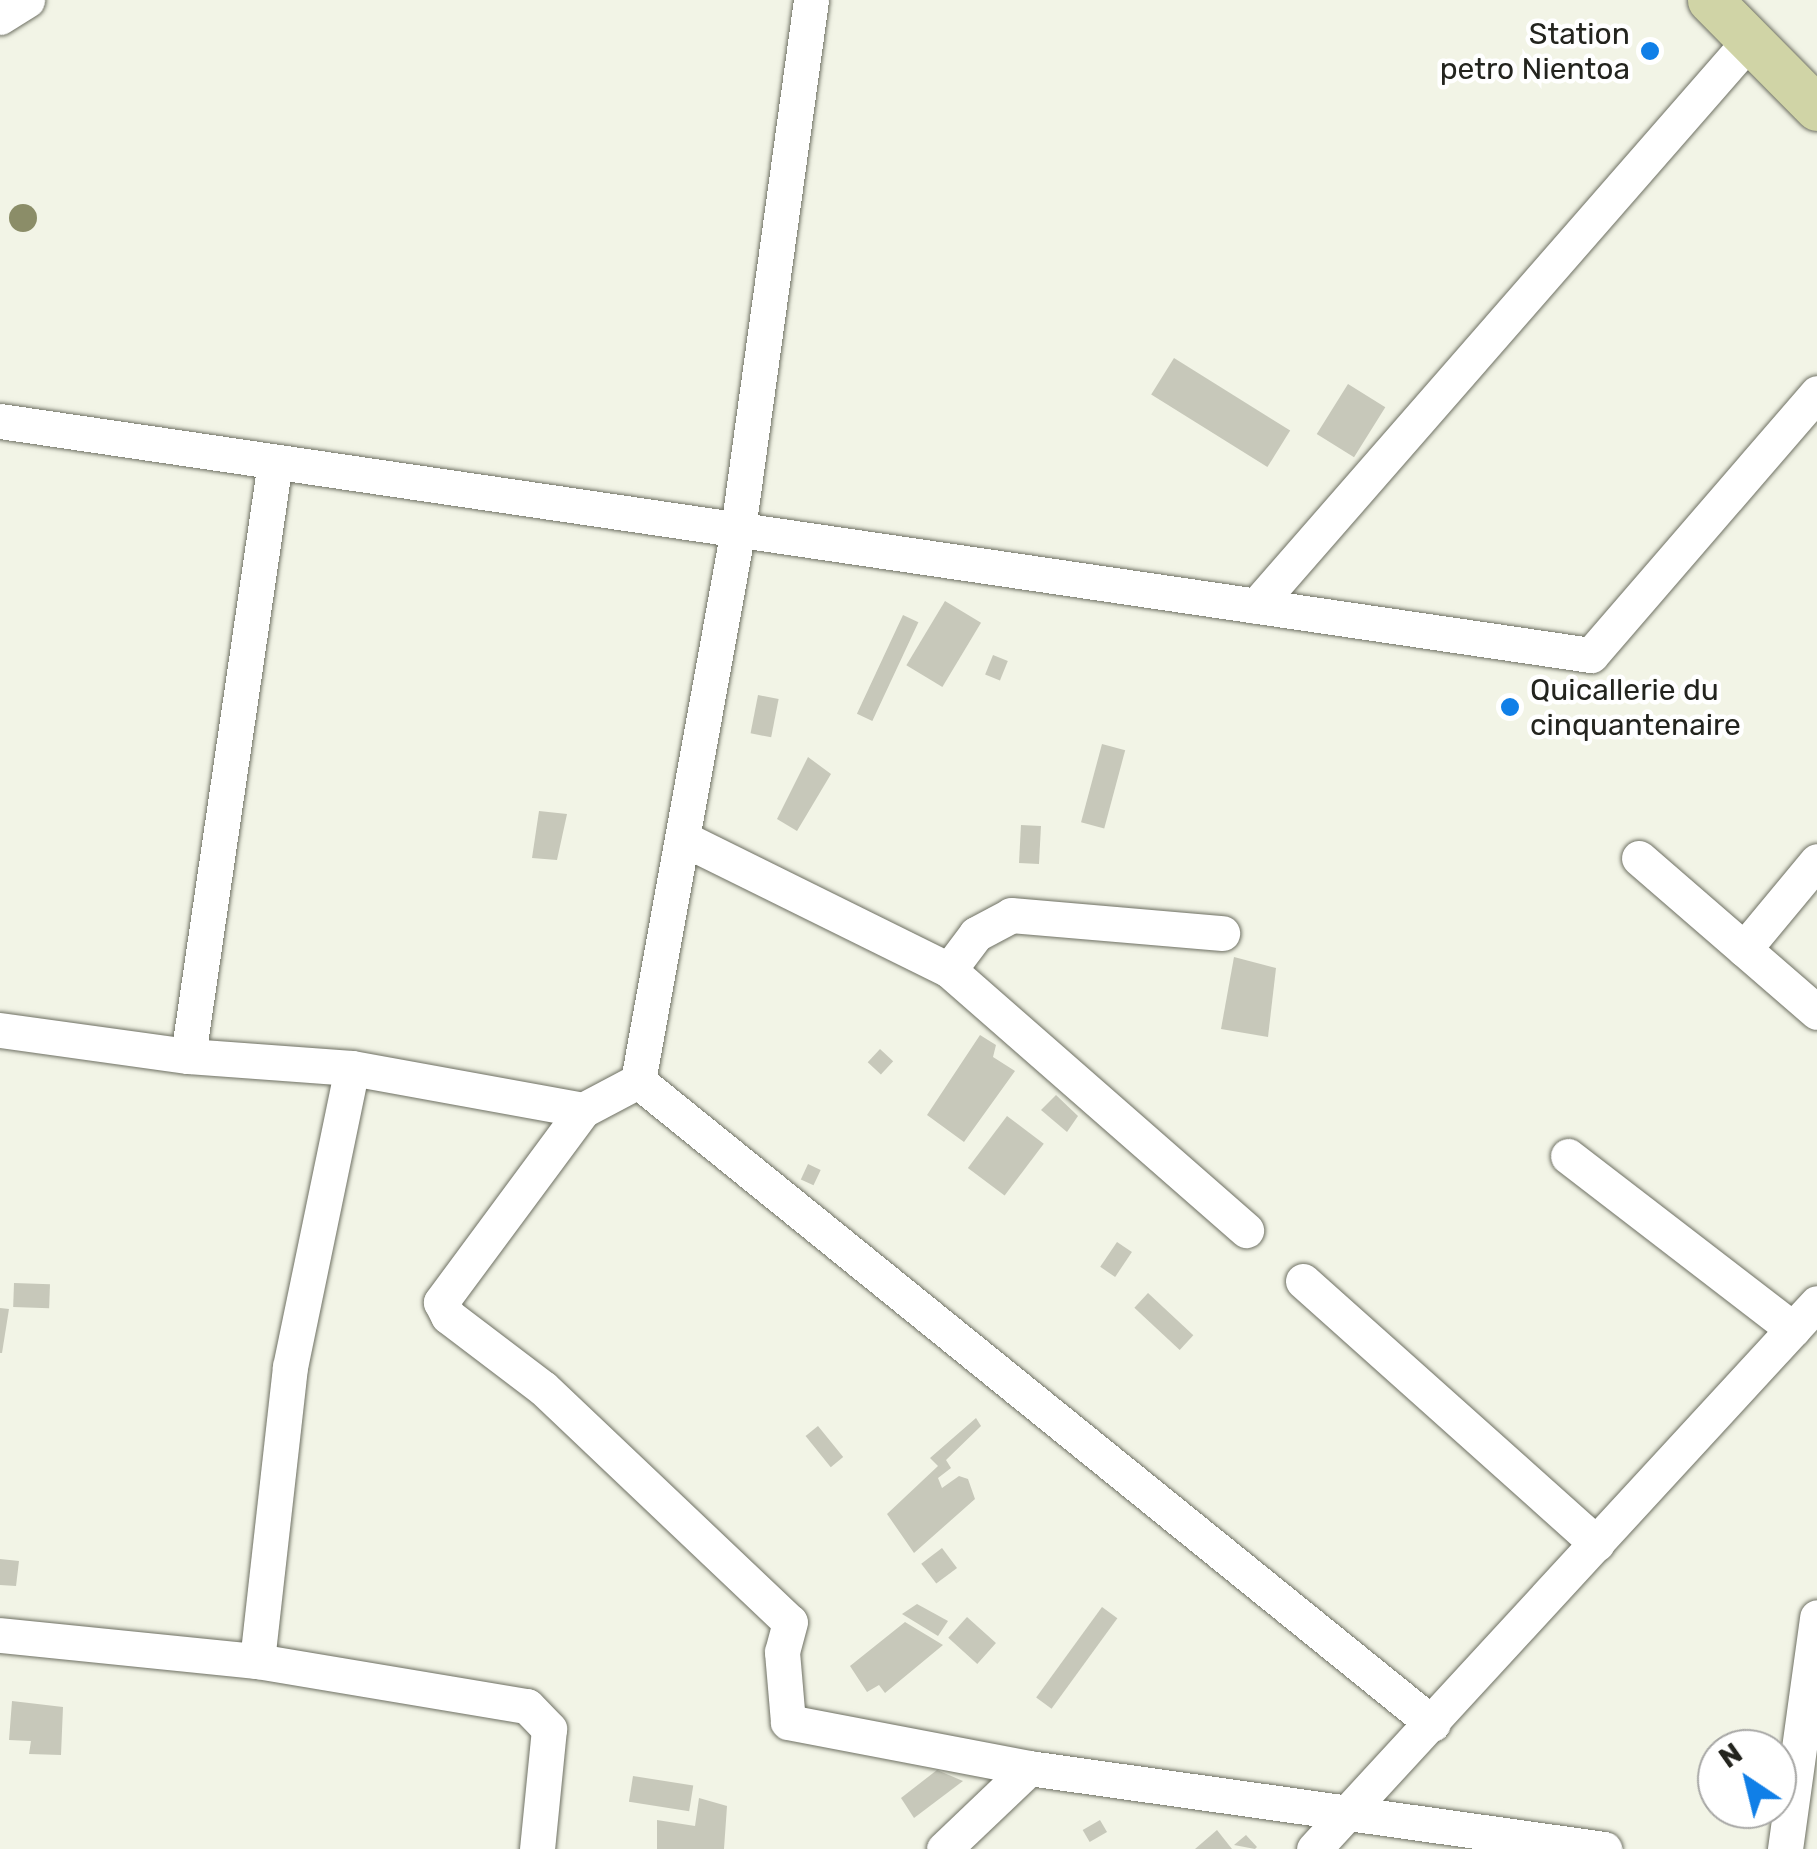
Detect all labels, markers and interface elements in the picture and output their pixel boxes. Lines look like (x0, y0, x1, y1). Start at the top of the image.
place label: Station petro Nientoa (1440, 16, 1630, 86)
marker: Station petro Nientoa (1639, 40, 1661, 62)
place label: Quicallerie du cinquantenaire (1530, 672, 1741, 742)
marker: Quicallerie du cinquantenaire (1499, 696, 1521, 718)
north arrow (1697, 1729, 1797, 1829)
text: N (1713, 1736, 1748, 1775)

